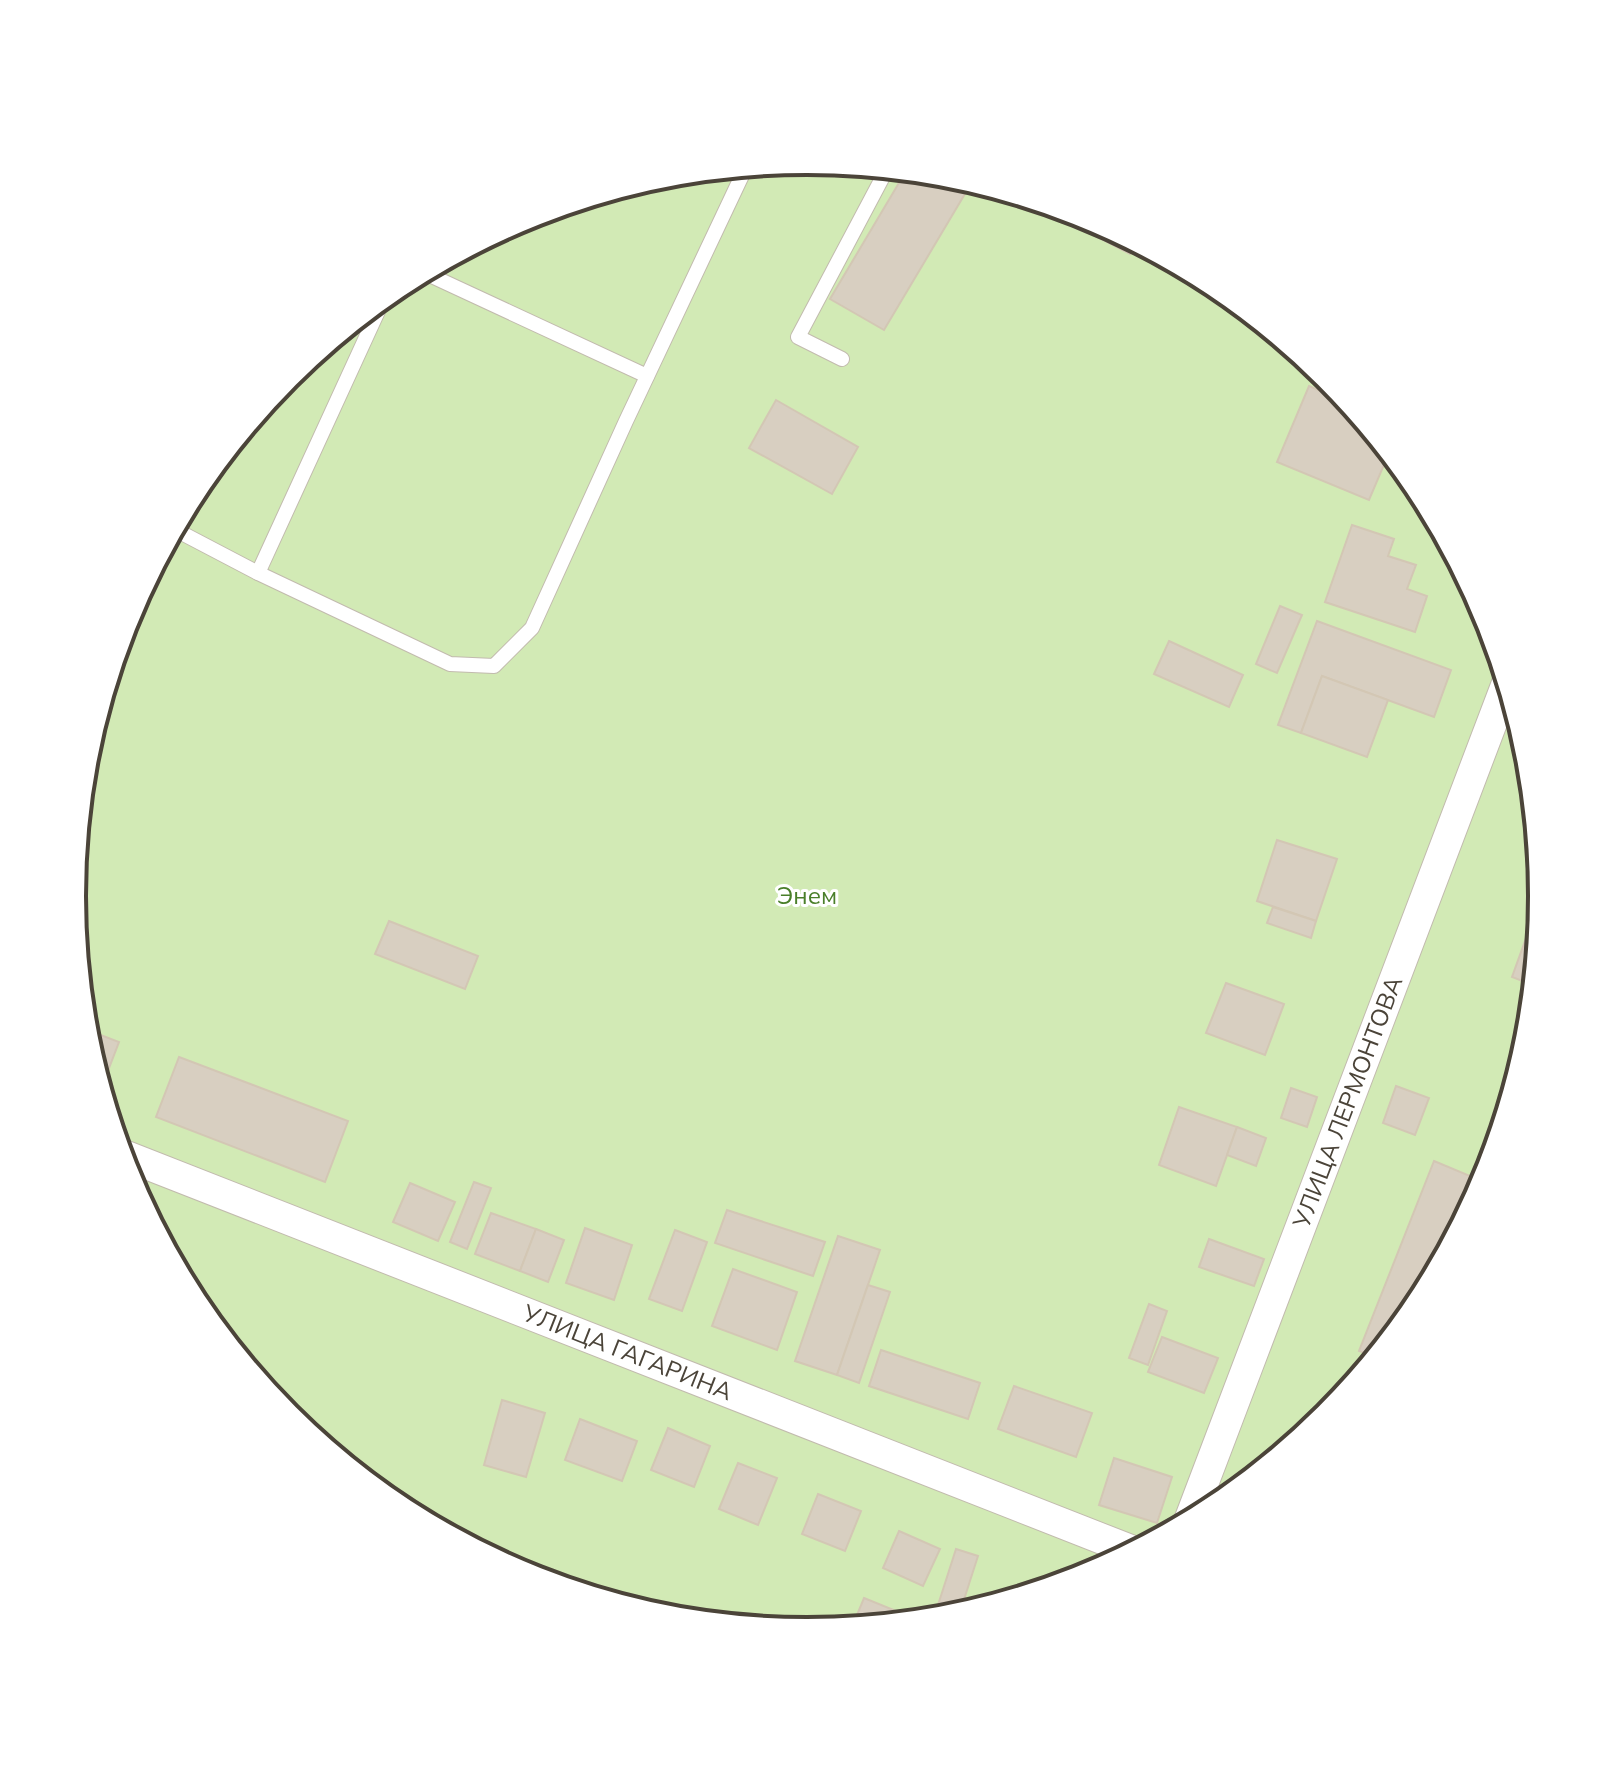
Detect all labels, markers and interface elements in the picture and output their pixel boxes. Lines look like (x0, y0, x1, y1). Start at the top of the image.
park label: Энем (777, 880, 837, 910)
street label: УЛИЦА ЛЕРМОНТОВА (1285, 971, 1408, 1233)
street label: УЛИЦА ГАГАРИНА (518, 1297, 737, 1406)

